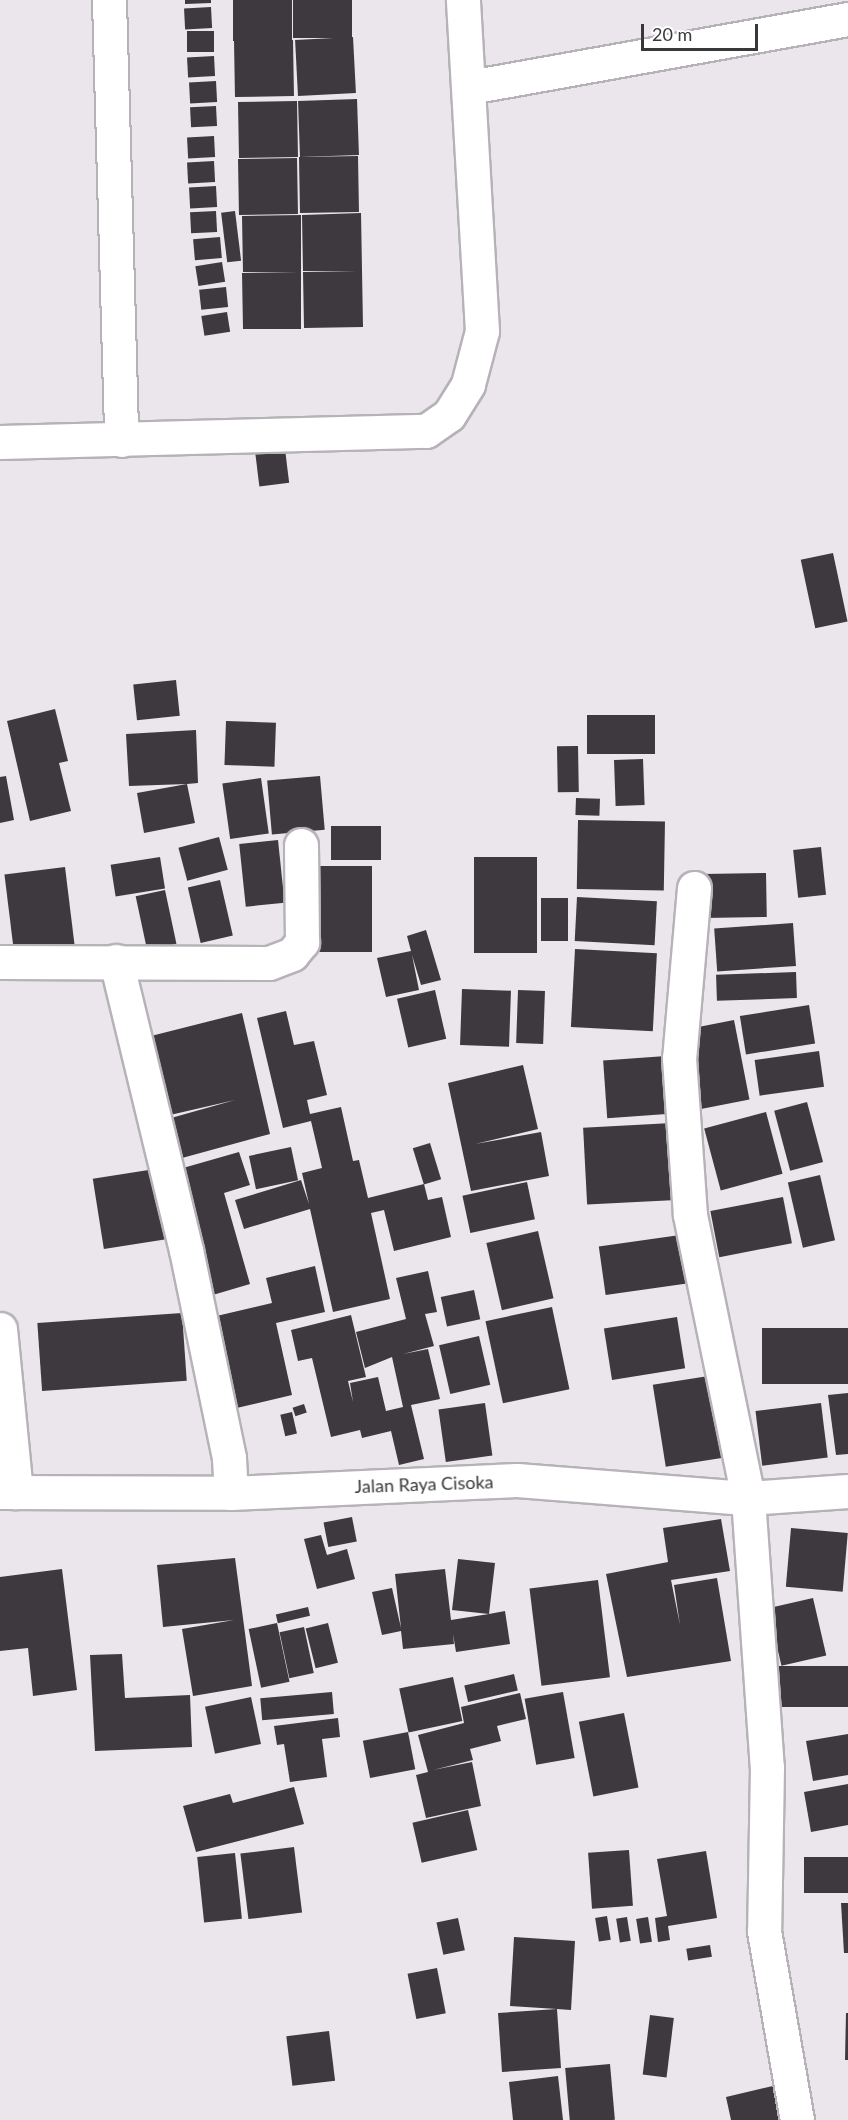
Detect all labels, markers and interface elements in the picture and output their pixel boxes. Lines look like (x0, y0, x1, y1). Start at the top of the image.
scale bar (644, 12, 761, 50)
text: 20 m (652, 23, 692, 45)
street label: Jalan Raya Cisoka (354, 1471, 494, 1497)

